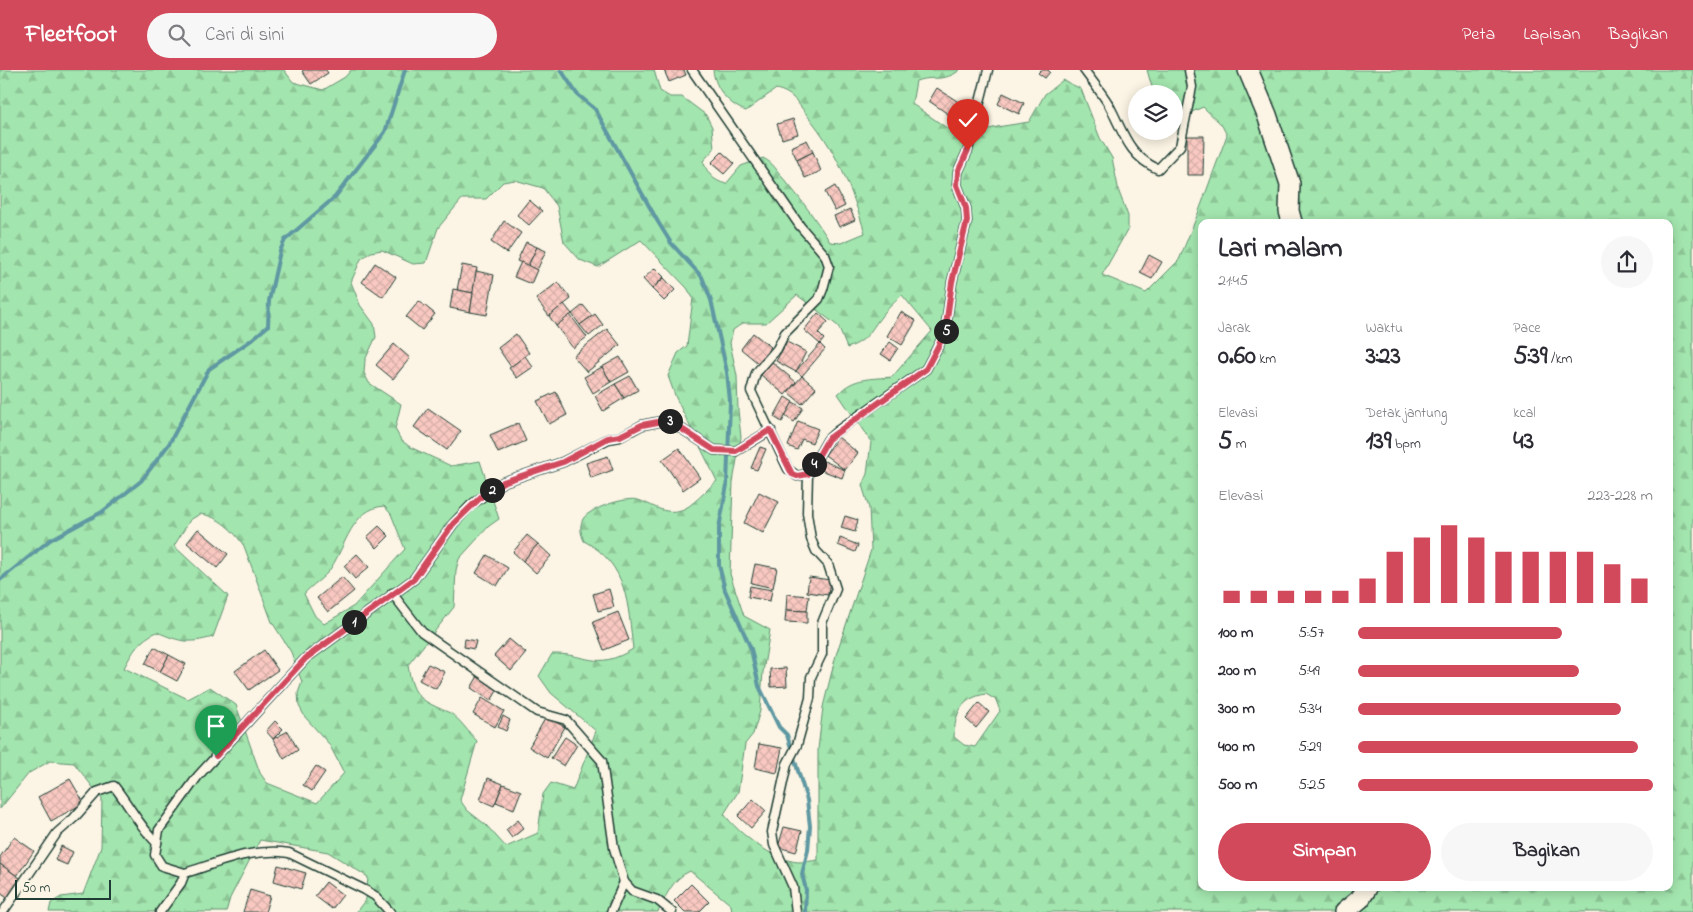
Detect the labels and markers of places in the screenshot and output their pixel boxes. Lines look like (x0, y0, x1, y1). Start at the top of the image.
pin (947, 99, 989, 150)
pin: 5 (934, 318, 958, 344)
pin: 3 (658, 408, 682, 434)
pin: 4 (802, 452, 826, 476)
pin: 2 (480, 478, 504, 502)
pin: 1 (342, 610, 366, 634)
pin (195, 705, 237, 756)

